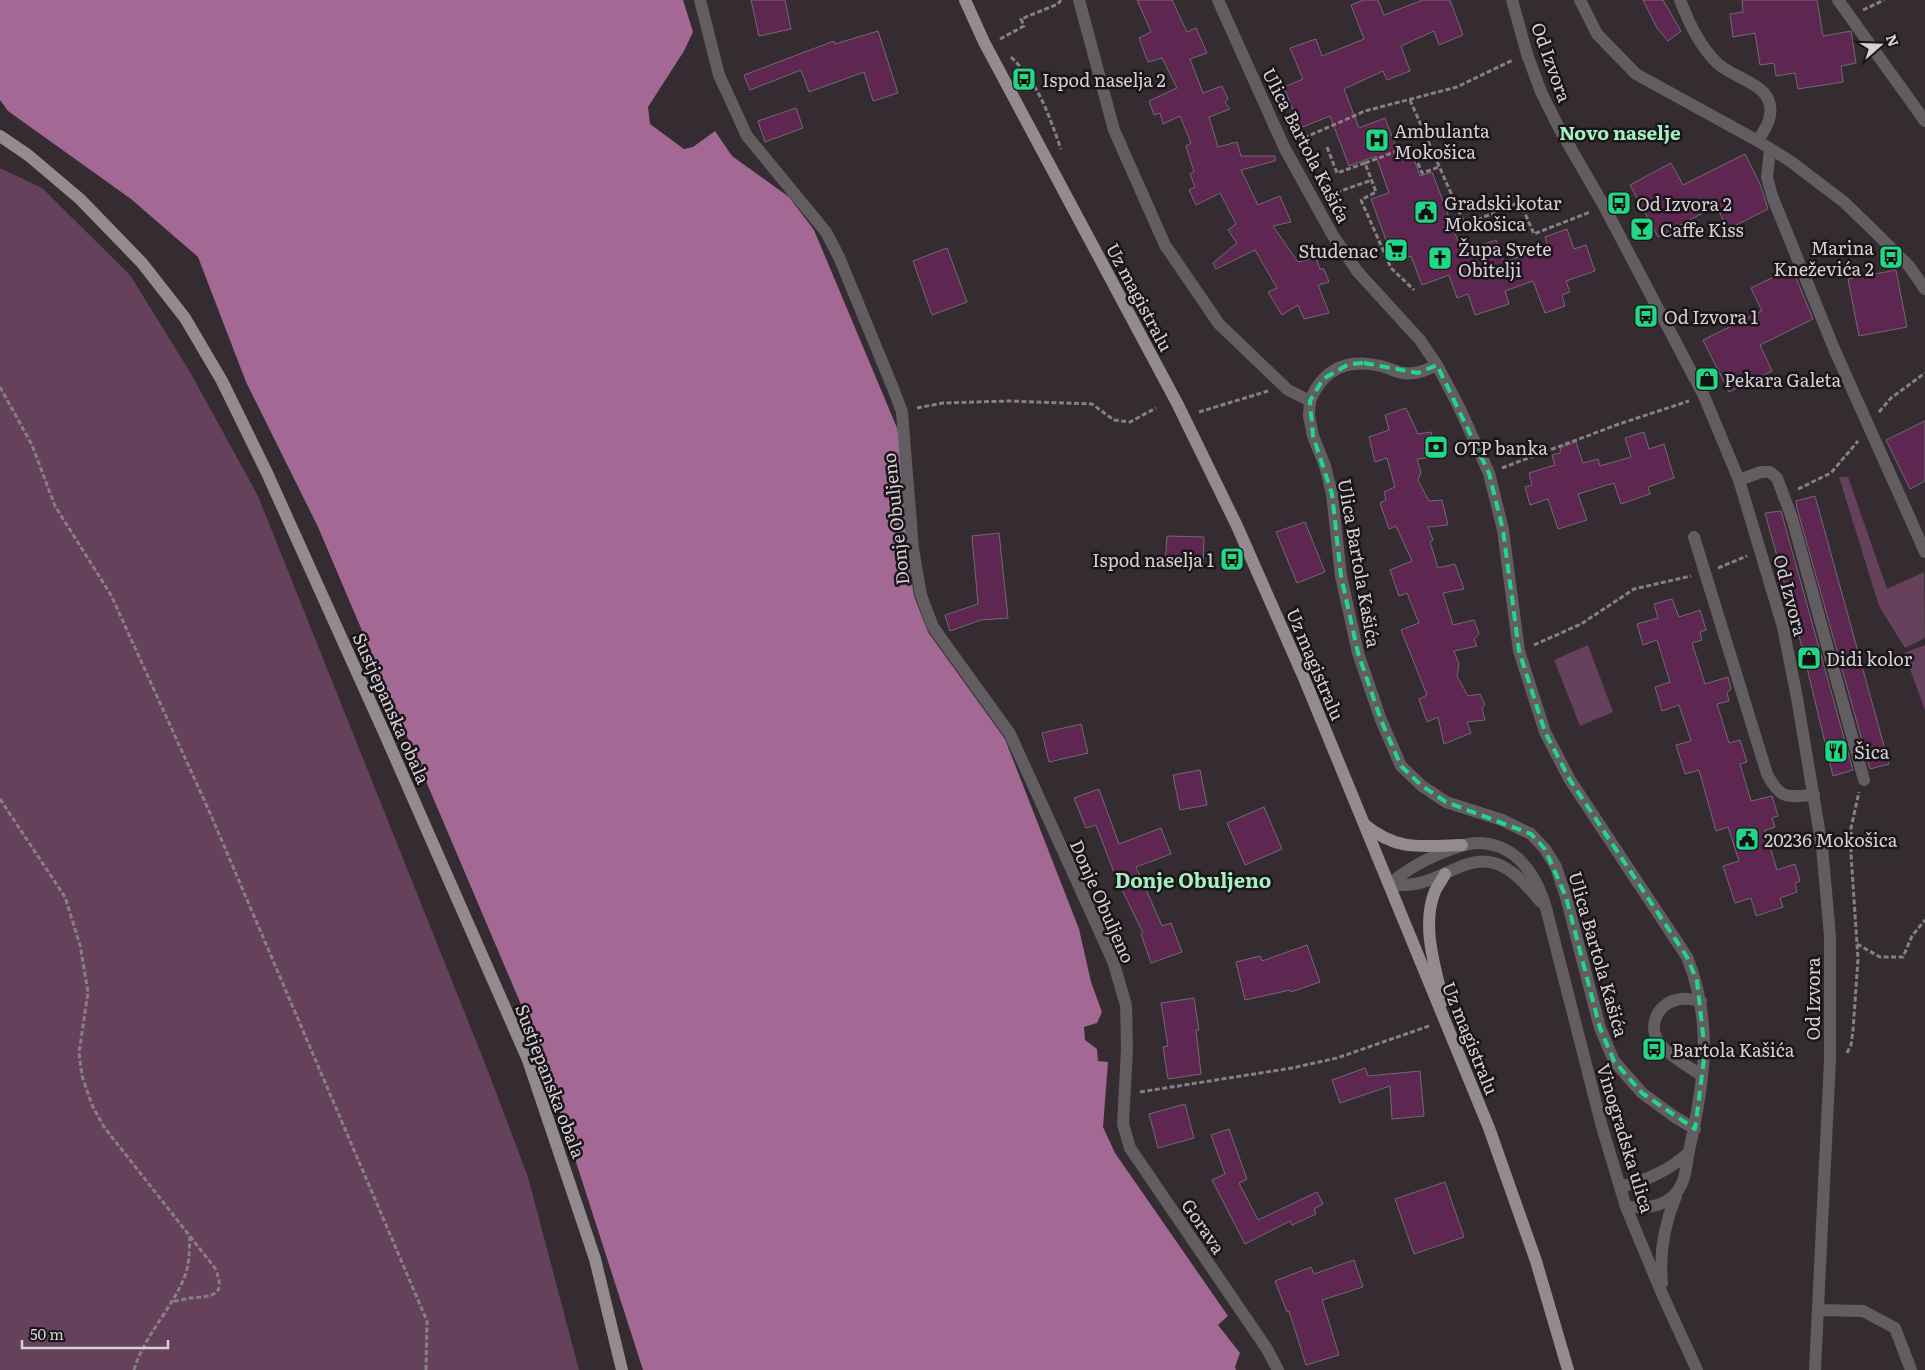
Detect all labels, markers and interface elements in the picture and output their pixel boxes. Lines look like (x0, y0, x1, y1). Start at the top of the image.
street label: Od Izvora (1525, 18, 1579, 106)
north arrow (1855, 20, 1905, 70)
text: N (1882, 31, 1905, 49)
street label: Ulica Bartola Kašića (1256, 63, 1358, 228)
bus stop icon: Ispod naselja 2 (1011, 66, 1037, 92)
place label: Ispod naselja 2 (1042, 66, 1166, 93)
place label: Ambulanta Mokošica (1394, 117, 1490, 165)
district label: Novo naselje (1559, 118, 1681, 146)
hospital icon: Ambulanta Mokošica (1364, 127, 1390, 153)
place label: Gradski kotar Mokošica (1444, 189, 1562, 237)
bus stop icon: Od Izvora 2 (1606, 190, 1632, 216)
place label: Od Izvora 2 (1636, 190, 1732, 217)
public building icon: Gradski kotar Mokošica (1413, 199, 1439, 225)
bar icon: Caffe Kiss (1629, 216, 1655, 242)
place label: Caffe Kiss (1660, 216, 1744, 243)
place label: Marina Kneževića 2 (1773, 234, 1874, 282)
place label: Župa Svete Obitelji (1458, 235, 1552, 283)
place label: Studenac (1298, 237, 1378, 264)
supermarket icon: Studenac (1383, 237, 1409, 263)
street label: Uz magistralu (1100, 238, 1180, 356)
bus stop icon: Marina Kneževića 2 (1878, 244, 1904, 270)
church icon: Župa Svete Obitelji (1427, 245, 1453, 271)
bus stop icon: Od Izvora 1 (1633, 303, 1659, 329)
place label: Od Izvora 1 (1664, 303, 1758, 330)
shop icon: Pekara Galeta (1694, 366, 1720, 392)
place label: Pekara Galeta (1724, 366, 1841, 393)
bank icon: OTP banka (1423, 434, 1449, 460)
place label: OTP banka (1454, 434, 1548, 461)
street label: Donje Obuljeno (875, 452, 915, 586)
street label: Ulica Bartola Kašića (1332, 476, 1388, 650)
place label: Ispod naselja 1 (1092, 546, 1214, 573)
bus stop icon: Ispod naselja 1 (1219, 546, 1245, 572)
street label: Od Izvora (1767, 551, 1815, 639)
street label: Uz magistralu (1280, 604, 1352, 724)
street label: Sustjepanska obala (346, 628, 438, 788)
shop icon: Didi kolor (1796, 645, 1822, 671)
place label: Didi kolor (1826, 645, 1913, 672)
restaurant icon: Šica (1823, 738, 1849, 764)
place label: Šica (1854, 738, 1890, 765)
public building icon: 20236 Mokošica (1734, 826, 1760, 852)
place label: 20236 Mokošica (1764, 826, 1898, 853)
street label: Donje Obuljeno (1064, 835, 1142, 967)
district label: Donje Obuljeno (1115, 864, 1271, 894)
street label: Ulica Bartola Kašića (1562, 868, 1636, 1040)
street label: Od Izvora (1799, 957, 1826, 1041)
street label: Uz magistralu (1436, 977, 1506, 1099)
street label: Sustjepanska obala (509, 1000, 593, 1162)
bus stop icon: Bartola Kašića (1641, 1036, 1667, 1062)
place label: Bartola Kašića (1672, 1036, 1795, 1063)
street label: Vinogradska ulica (1590, 1060, 1662, 1216)
street label: Gorava (1176, 1193, 1233, 1259)
scale bar (22, 1318, 169, 1350)
text: 50 m (30, 1322, 64, 1345)

